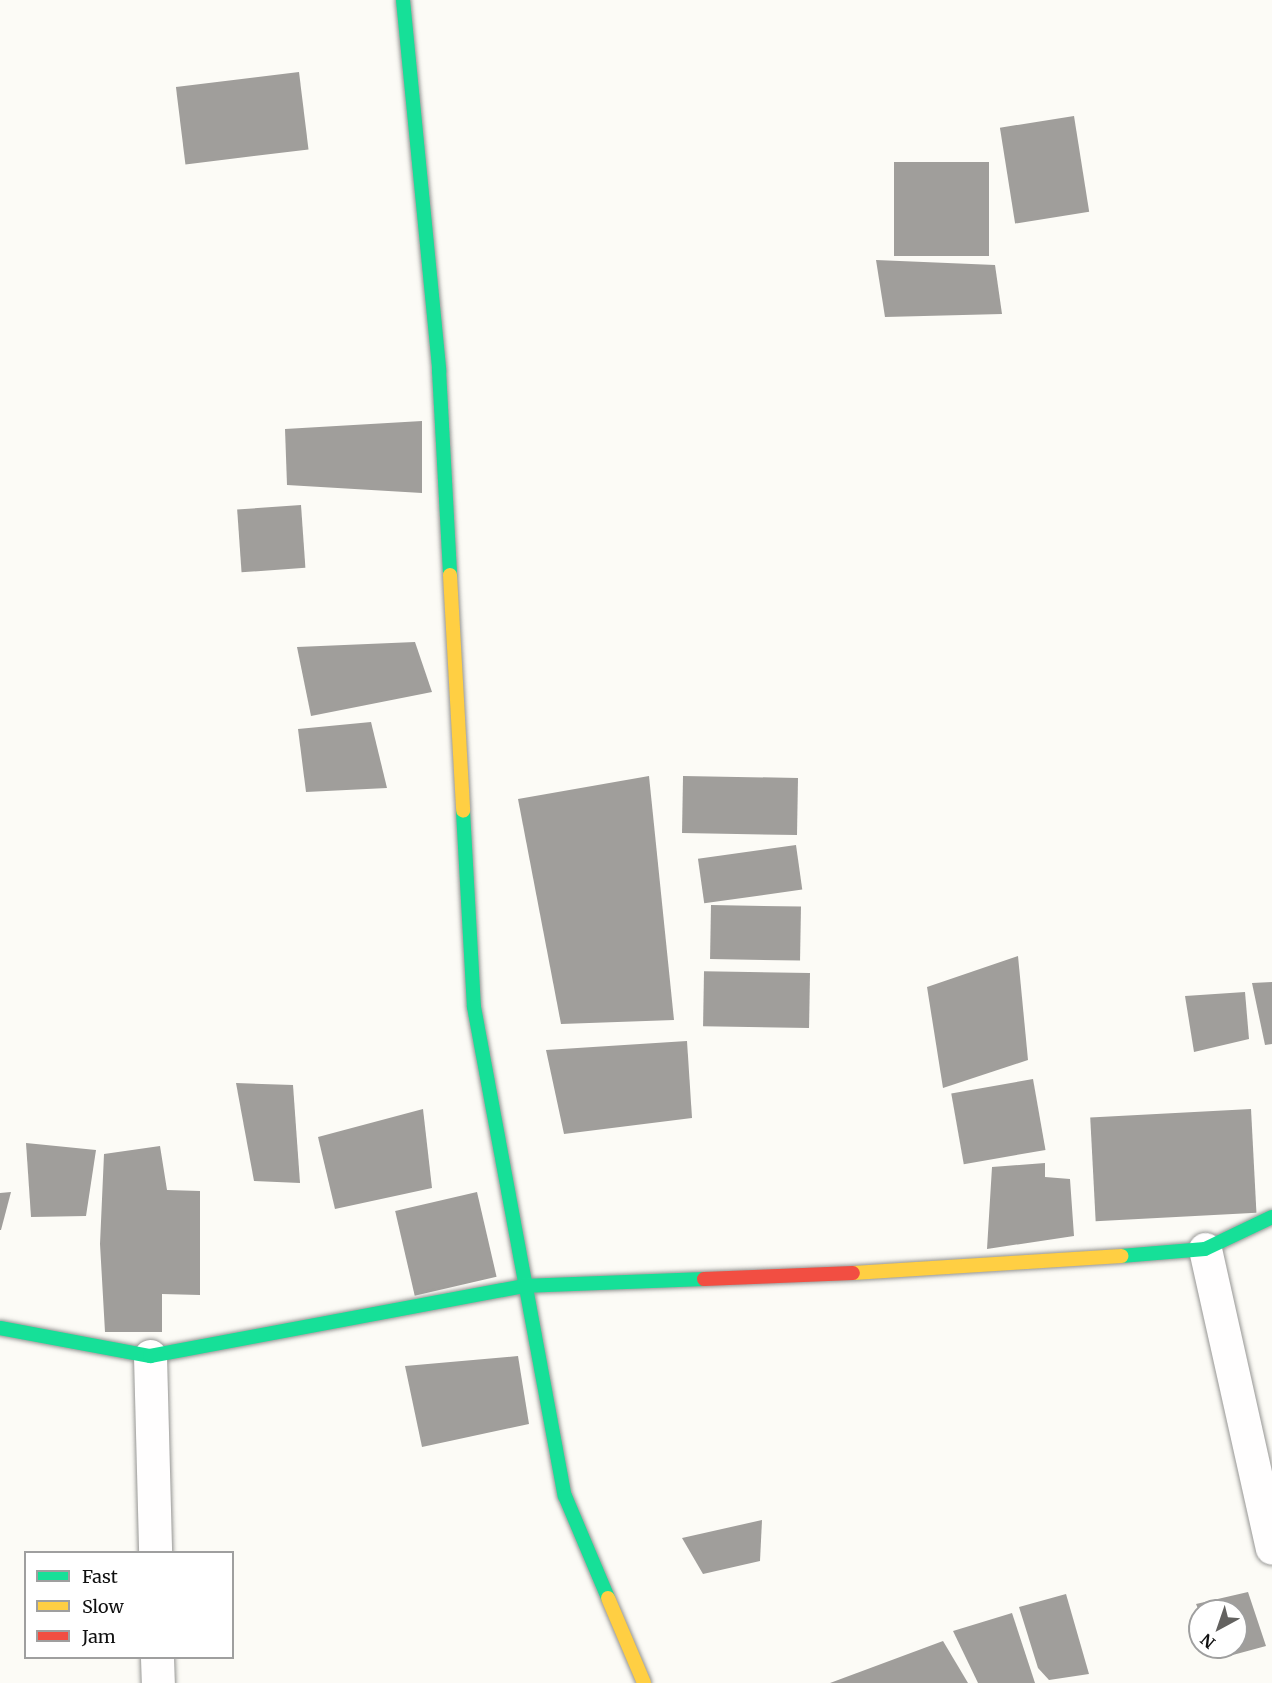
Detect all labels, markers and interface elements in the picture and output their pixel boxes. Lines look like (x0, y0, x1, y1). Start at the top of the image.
legend (24, 1551, 234, 1659)
text: Fast (82, 1565, 118, 1588)
text: Slow (82, 1595, 124, 1618)
north arrow (1188, 1599, 1248, 1659)
text: Jam (82, 1625, 116, 1648)
text: N (1196, 1630, 1219, 1653)

